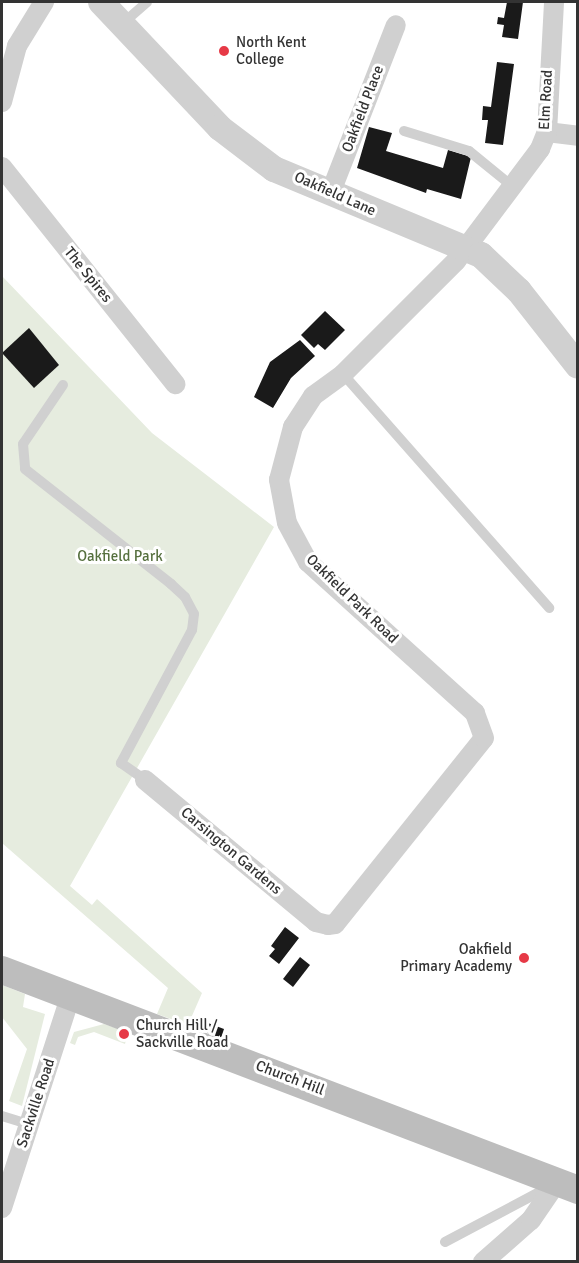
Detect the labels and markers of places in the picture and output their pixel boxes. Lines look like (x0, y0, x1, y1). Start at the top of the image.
place label: North Kent College (236, 33, 306, 68)
marker: North Kent College (217, 44, 231, 58)
place label: Oakfield Primary Academy (400, 940, 512, 975)
marker: Oakfield Primary Academy (517, 951, 531, 965)
place label: Church Hill / Sackville Road (136, 1016, 229, 1051)
marker: Church Hill / Sackville Road (117, 1027, 131, 1041)

